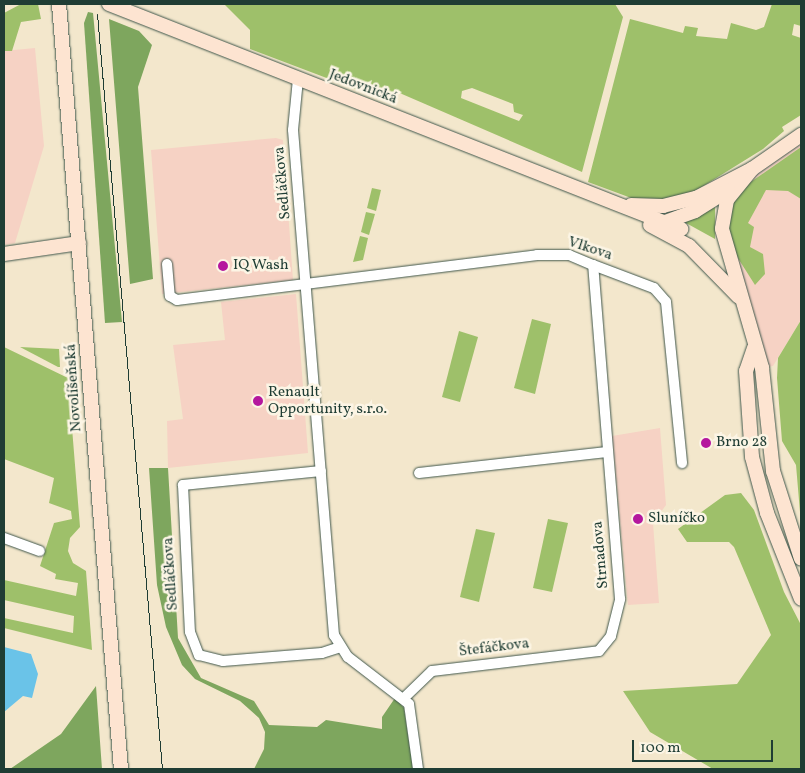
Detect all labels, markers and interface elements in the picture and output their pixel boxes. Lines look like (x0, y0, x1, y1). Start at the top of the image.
street label: Jedovnická (326, 66, 400, 108)
street label: Sedláčkova (271, 146, 295, 220)
street label: Vlkova (565, 233, 615, 265)
place label: IQ Wash (233, 257, 289, 275)
marker: IQ Wash (217, 260, 229, 272)
street label: Novolíšeňská (62, 343, 86, 433)
place label: Renault Opportunity, s.r.o. (268, 383, 387, 418)
marker: Renault Opportunity, s.r.o. (252, 395, 264, 407)
place label: Brno 28 (716, 434, 767, 452)
marker: Brno 28 (700, 437, 712, 449)
place label: Sluníčko (648, 510, 705, 528)
marker: Sluníčko (632, 513, 644, 525)
street label: Strnadova (589, 520, 613, 590)
street label: Sedláčkova (159, 537, 183, 611)
street label: Štefáčkova (458, 635, 530, 661)
scale bar (635, 730, 776, 762)
text: 100 m (640, 738, 680, 759)

